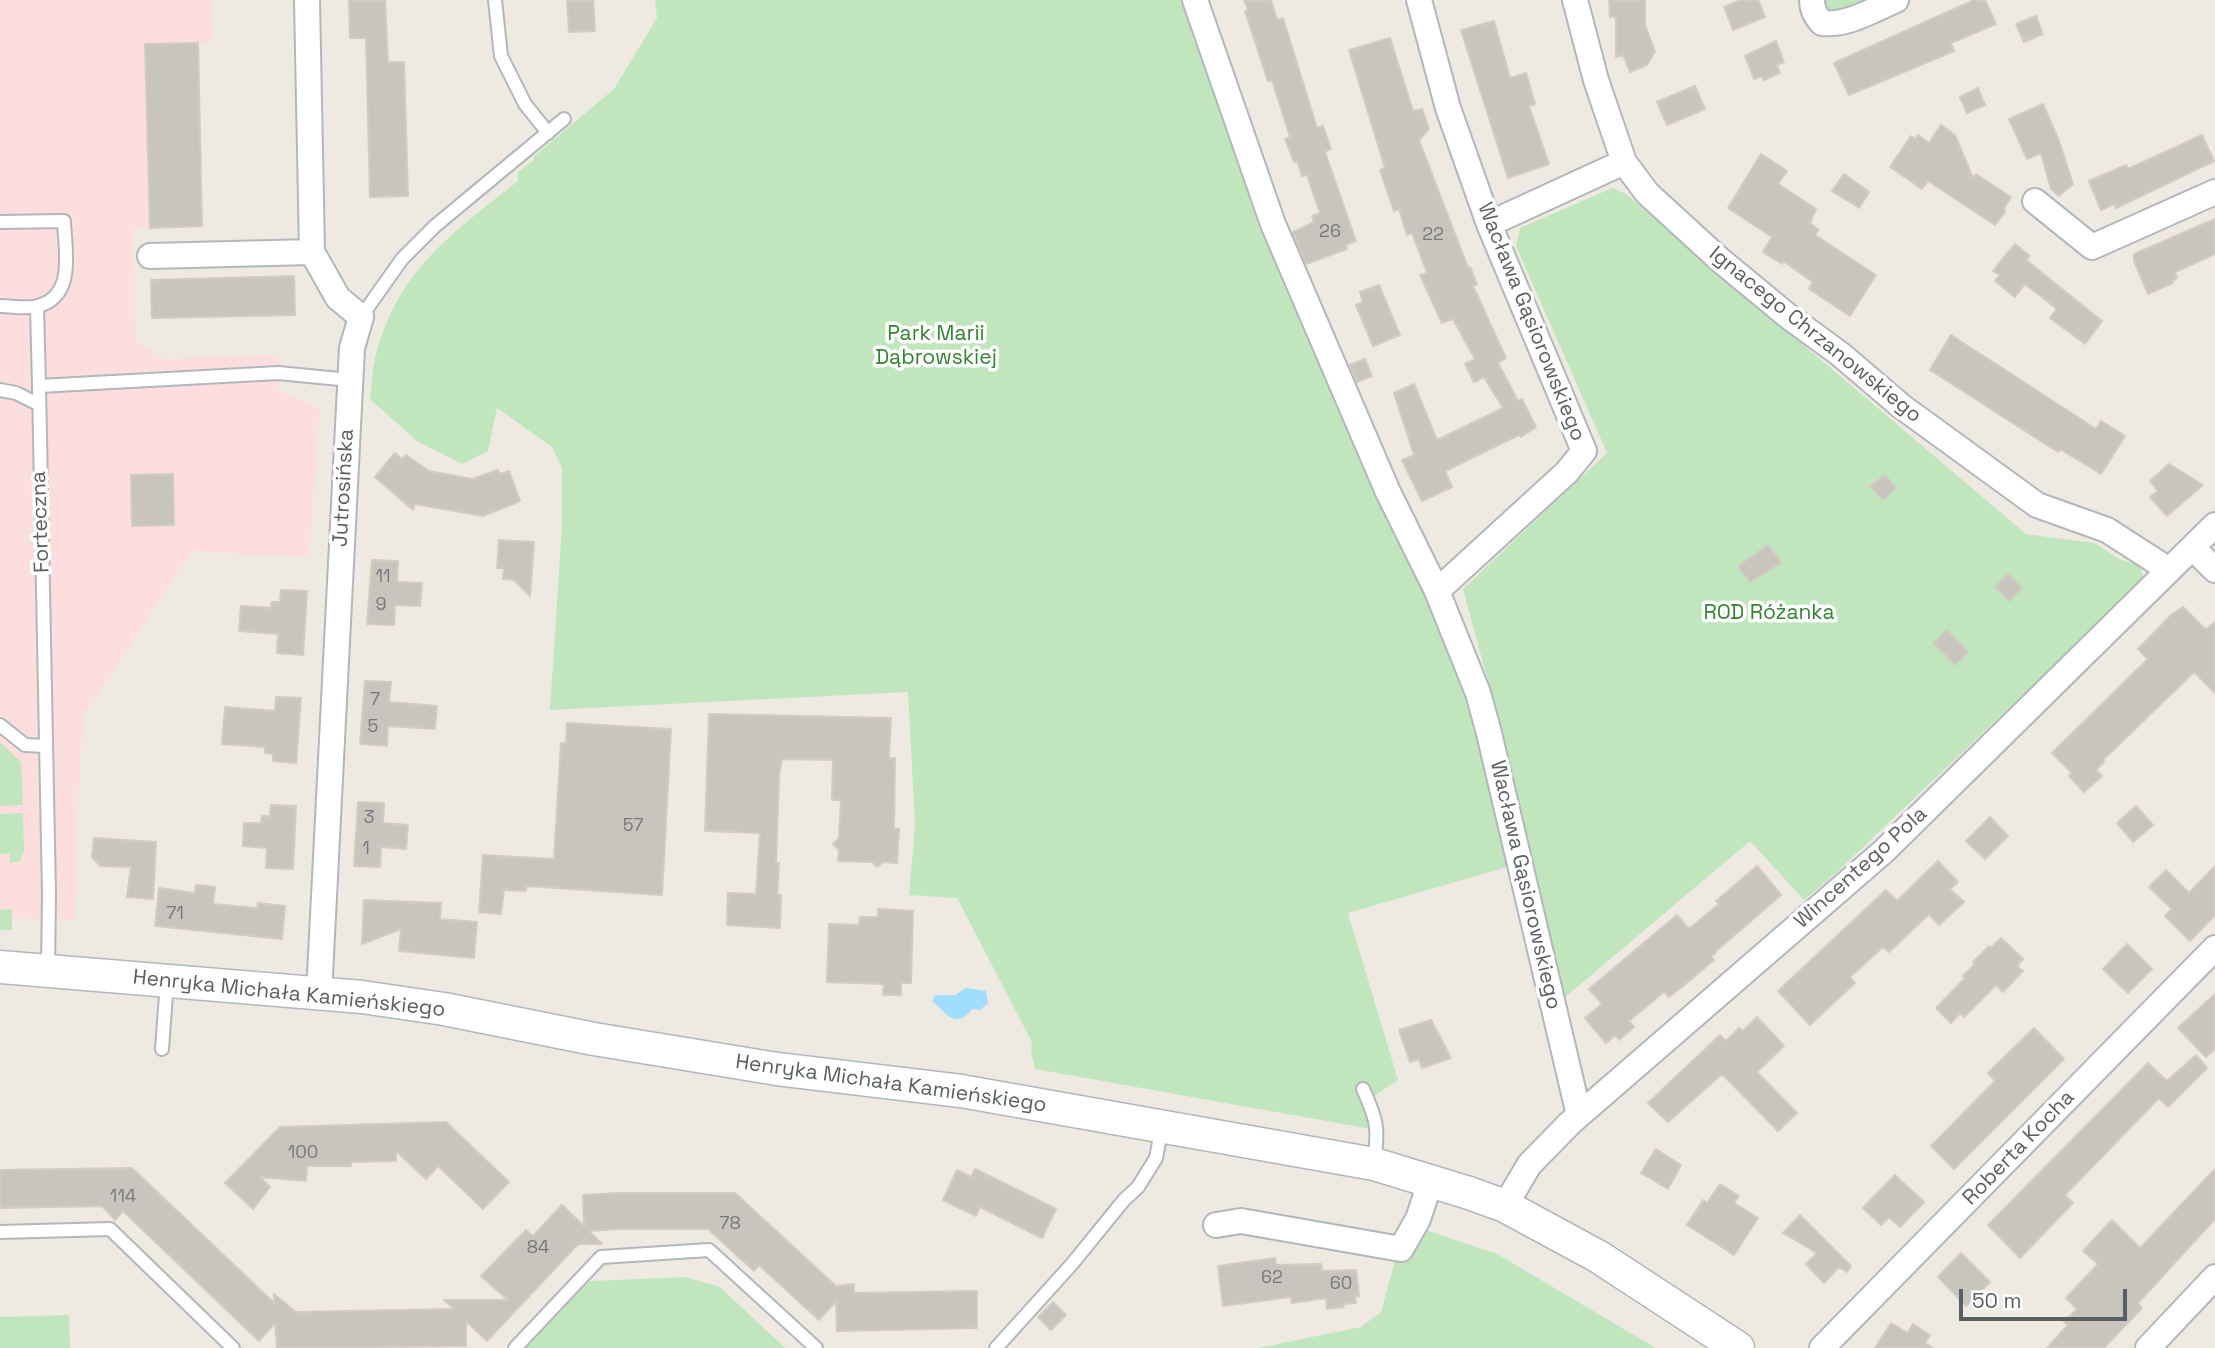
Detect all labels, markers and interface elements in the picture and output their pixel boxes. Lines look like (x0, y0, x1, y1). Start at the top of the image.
street label: Wacława Gąsiorowskiego (1472, 199, 1590, 445)
house number: 26 (1319, 221, 1341, 243)
house number: 22 (1422, 224, 1444, 246)
street label: Ignacego Chrzanowskiego (1704, 241, 1926, 429)
park label: Park Marii Dąbrowskiej (875, 321, 997, 371)
street label: Jutrosińska (328, 428, 360, 548)
street label: Forteczna (27, 471, 55, 573)
house number: 11 (375, 566, 391, 588)
house number: 9 (375, 594, 387, 616)
park label: ROD Różanka (1704, 600, 1834, 626)
house number: 7 (370, 689, 380, 711)
house number: 5 (368, 716, 378, 738)
street label: Wacława Gąsiorowskiego (1484, 758, 1566, 1012)
street label: Wincentego Pola (1789, 802, 1933, 934)
house number: 3 (364, 807, 374, 829)
house number: 57 (623, 815, 643, 837)
house number: 1 (362, 838, 370, 860)
house number: 71 (166, 903, 184, 925)
street label: Henryka Michała Kamieńskiego (132, 965, 446, 1023)
street label: Henryka Michała Kamieńskiego (734, 1050, 1048, 1118)
street label: Roberta Kocha (1958, 1085, 2080, 1211)
house number: 100 (288, 1142, 318, 1164)
house number: 114 (110, 1186, 136, 1208)
house number: 78 (719, 1213, 741, 1235)
house number: 84 (527, 1237, 549, 1259)
house number: 62 (1261, 1267, 1283, 1289)
house number: 60 (1330, 1273, 1352, 1295)
scale bar (1963, 1274, 2131, 1318)
text: 50 m (1972, 1287, 2022, 1314)

